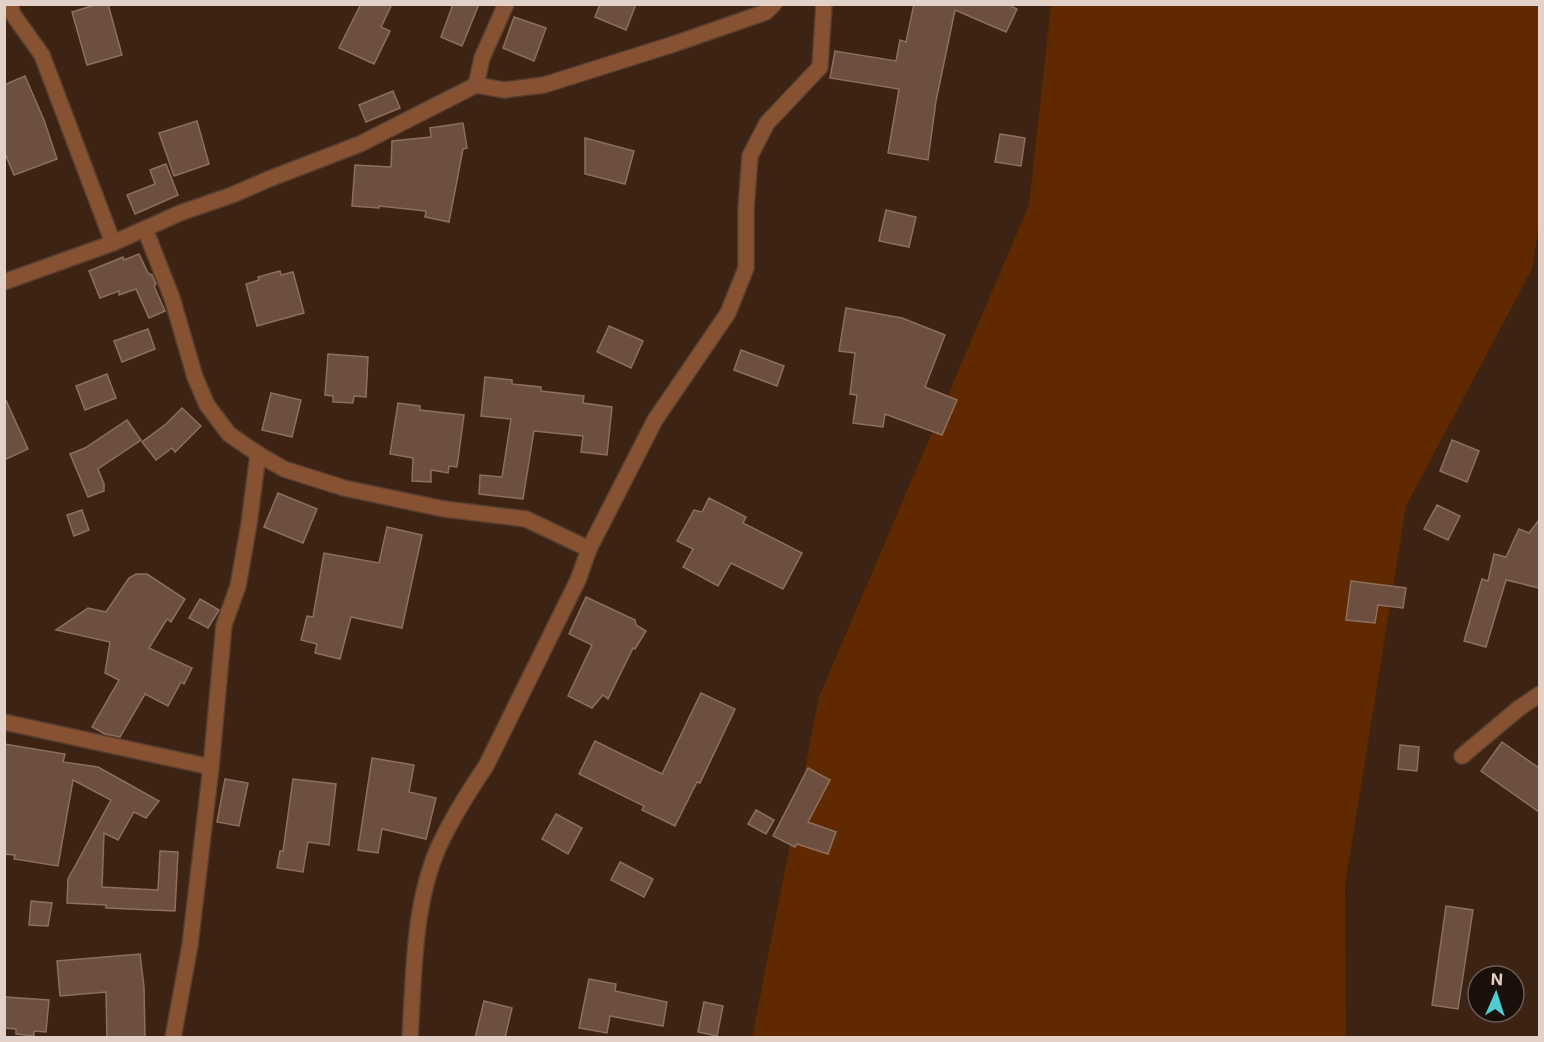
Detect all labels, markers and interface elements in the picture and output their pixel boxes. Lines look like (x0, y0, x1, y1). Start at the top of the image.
north arrow (1466, 964, 1526, 1024)
text: N (1490, 969, 1503, 989)

